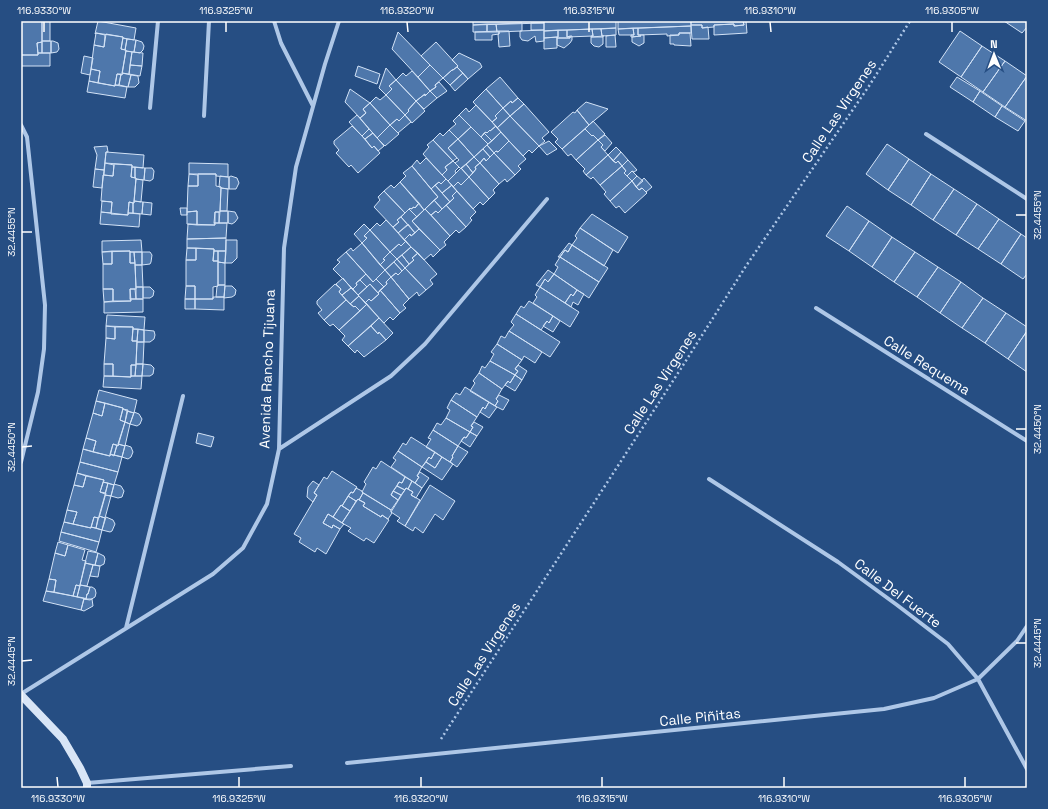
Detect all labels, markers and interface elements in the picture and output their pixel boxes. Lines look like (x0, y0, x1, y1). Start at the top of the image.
text: 116.9330°W (17, 4, 71, 17)
text: 116.9325°W (199, 4, 253, 17)
text: 116.9320°W (380, 4, 434, 17)
text: 116.9315°W (563, 4, 615, 17)
text: 116.9310°W (744, 4, 796, 17)
text: 116.9305°W (925, 4, 979, 17)
north arrow (974, 34, 1014, 74)
text: N (990, 37, 998, 51)
street label: Calle Las Virgenes (798, 56, 880, 166)
text: 32.4455°N (1031, 190, 1044, 240)
text: 32.4455°N (5, 207, 18, 257)
street label: Avenida Rancho Tijuana (255, 289, 279, 449)
street label: Calle Las Virgenes (620, 326, 700, 438)
street label: Calle Requema (880, 331, 974, 399)
text: 32.4450°N (1031, 404, 1044, 454)
text: 32.4450°N (5, 422, 18, 472)
street label: Calle Del Fuerte (851, 554, 945, 632)
street label: Calle Las Virgenes (444, 598, 524, 710)
text: 32.4445°N (1031, 618, 1044, 668)
text: 32.4445°N (5, 636, 18, 686)
street label: Calle Piñitas (659, 704, 741, 730)
text: 116.9330°W (31, 792, 85, 805)
text: 116.9325°W (212, 792, 266, 805)
text: 116.9320°W (394, 792, 448, 805)
text: 116.9315°W (576, 792, 628, 805)
text: 116.9310°W (758, 792, 810, 805)
text: 116.9305°W (938, 792, 992, 805)

